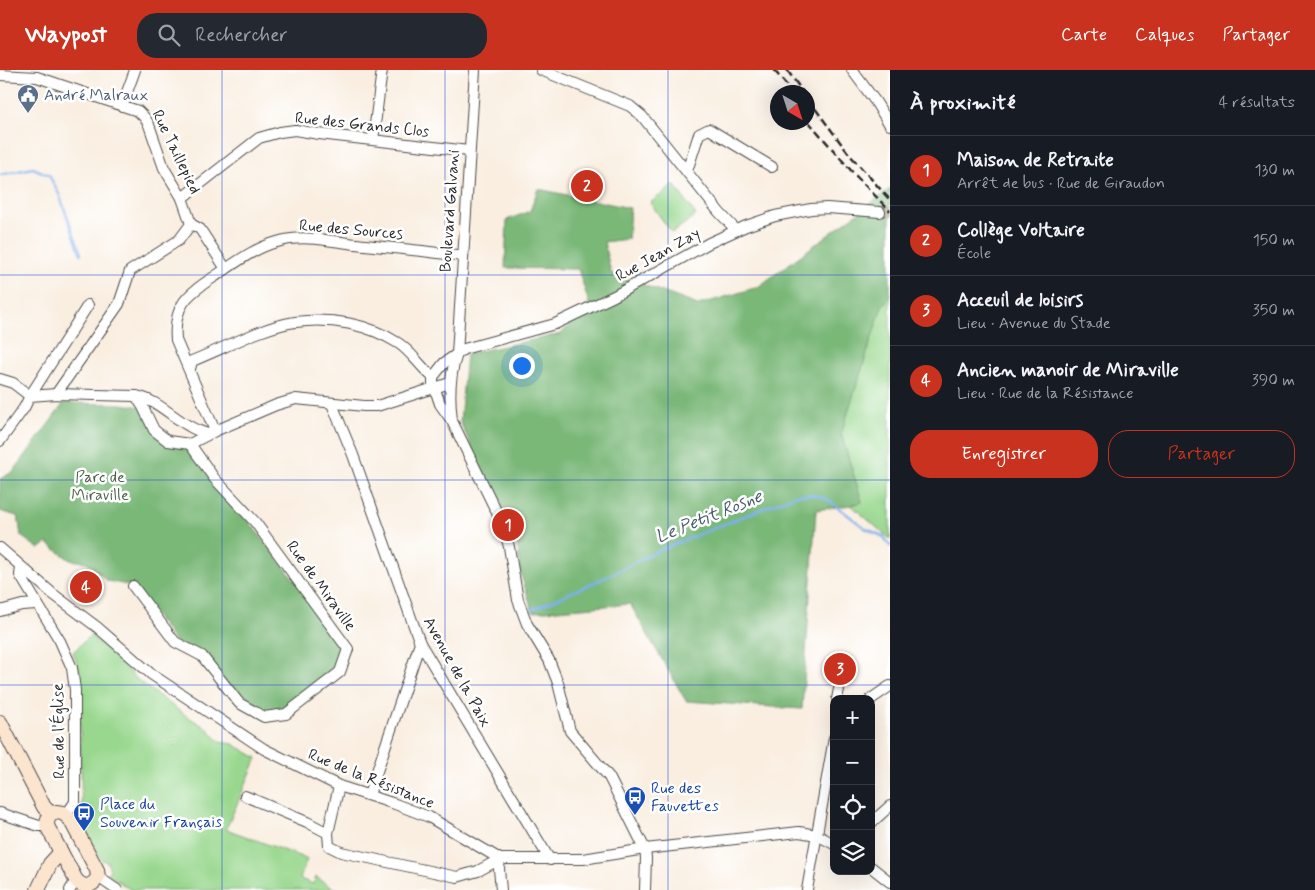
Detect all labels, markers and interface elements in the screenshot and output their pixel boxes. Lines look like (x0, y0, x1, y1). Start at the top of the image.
search box (137, 13, 487, 58)
text: Waypost (25, 20, 107, 51)
icon: search (155, 21, 183, 49)
text: Rechercher (195, 23, 288, 48)
text: Carte (1061, 23, 1107, 47)
text: Calques (1135, 23, 1194, 47)
text: Partager (1222, 23, 1290, 47)
public building icon: André Malraux (16, 83, 40, 114)
place label: André Malraux (44, 85, 148, 106)
north arrow (770, 85, 815, 130)
text: À proximité (910, 89, 1016, 117)
text: 4 résultats (1219, 92, 1295, 113)
street label: Rue Taillepied (147, 106, 205, 198)
street label: Rue des Grands Clos (294, 108, 430, 142)
text: Maison de Retraite (957, 148, 1114, 173)
street label: Boulevard Galvani (435, 149, 465, 273)
text: 1 (922, 160, 930, 181)
text: 130 m (1254, 160, 1295, 181)
pin: 2 (571, 167, 603, 205)
text: Arrêt de bus · Rue de Giraudon (957, 173, 1165, 194)
street label: Rue des Sources (298, 215, 404, 245)
text: Collège Voltaire (957, 218, 1085, 243)
street label: Rue Jean Zay (612, 223, 704, 287)
text: 2 (922, 230, 930, 251)
text: 150 m (1253, 230, 1295, 251)
text: École (957, 243, 991, 264)
text: Acceuil de loisirs (957, 288, 1083, 313)
text: 3 (922, 300, 930, 321)
text: 350 m (1253, 300, 1295, 321)
text: Lieu · Avenue du Stade (957, 313, 1111, 334)
your location (509, 353, 535, 379)
text: Ancien manoir de Miraville (957, 358, 1179, 383)
text: 4 (921, 370, 931, 391)
text: 390 m (1252, 370, 1295, 391)
text: Lieu · Rue de la Résistance (957, 383, 1133, 404)
button: Enregistrer (910, 430, 1098, 478)
button: Partager (1108, 430, 1295, 478)
park label: Parc de Miraville (71, 467, 129, 506)
water label: Le Petit Rosne (652, 484, 767, 549)
pin: 1 (492, 506, 524, 544)
street label: Rue de Miraville (281, 537, 361, 635)
pin: 4 (70, 568, 102, 606)
street label: Avenue de la Paix (418, 613, 496, 731)
pin: 3 (824, 650, 856, 688)
street label: Rue de l'Église (48, 683, 70, 779)
map controls (830, 695, 875, 875)
button: + (830, 695, 875, 740)
button: − (830, 740, 875, 785)
street label: Rue de la Résistance (305, 744, 437, 814)
place label: Rue des Fauvettes (651, 778, 719, 817)
bus stop icon: Rue des Fauvettes (623, 785, 647, 816)
button: locate (830, 785, 875, 830)
place label: Place du Souvenir Français (100, 794, 222, 833)
bus stop icon: Place du Souvenir Français (72, 801, 96, 832)
button: layers (830, 830, 875, 875)

